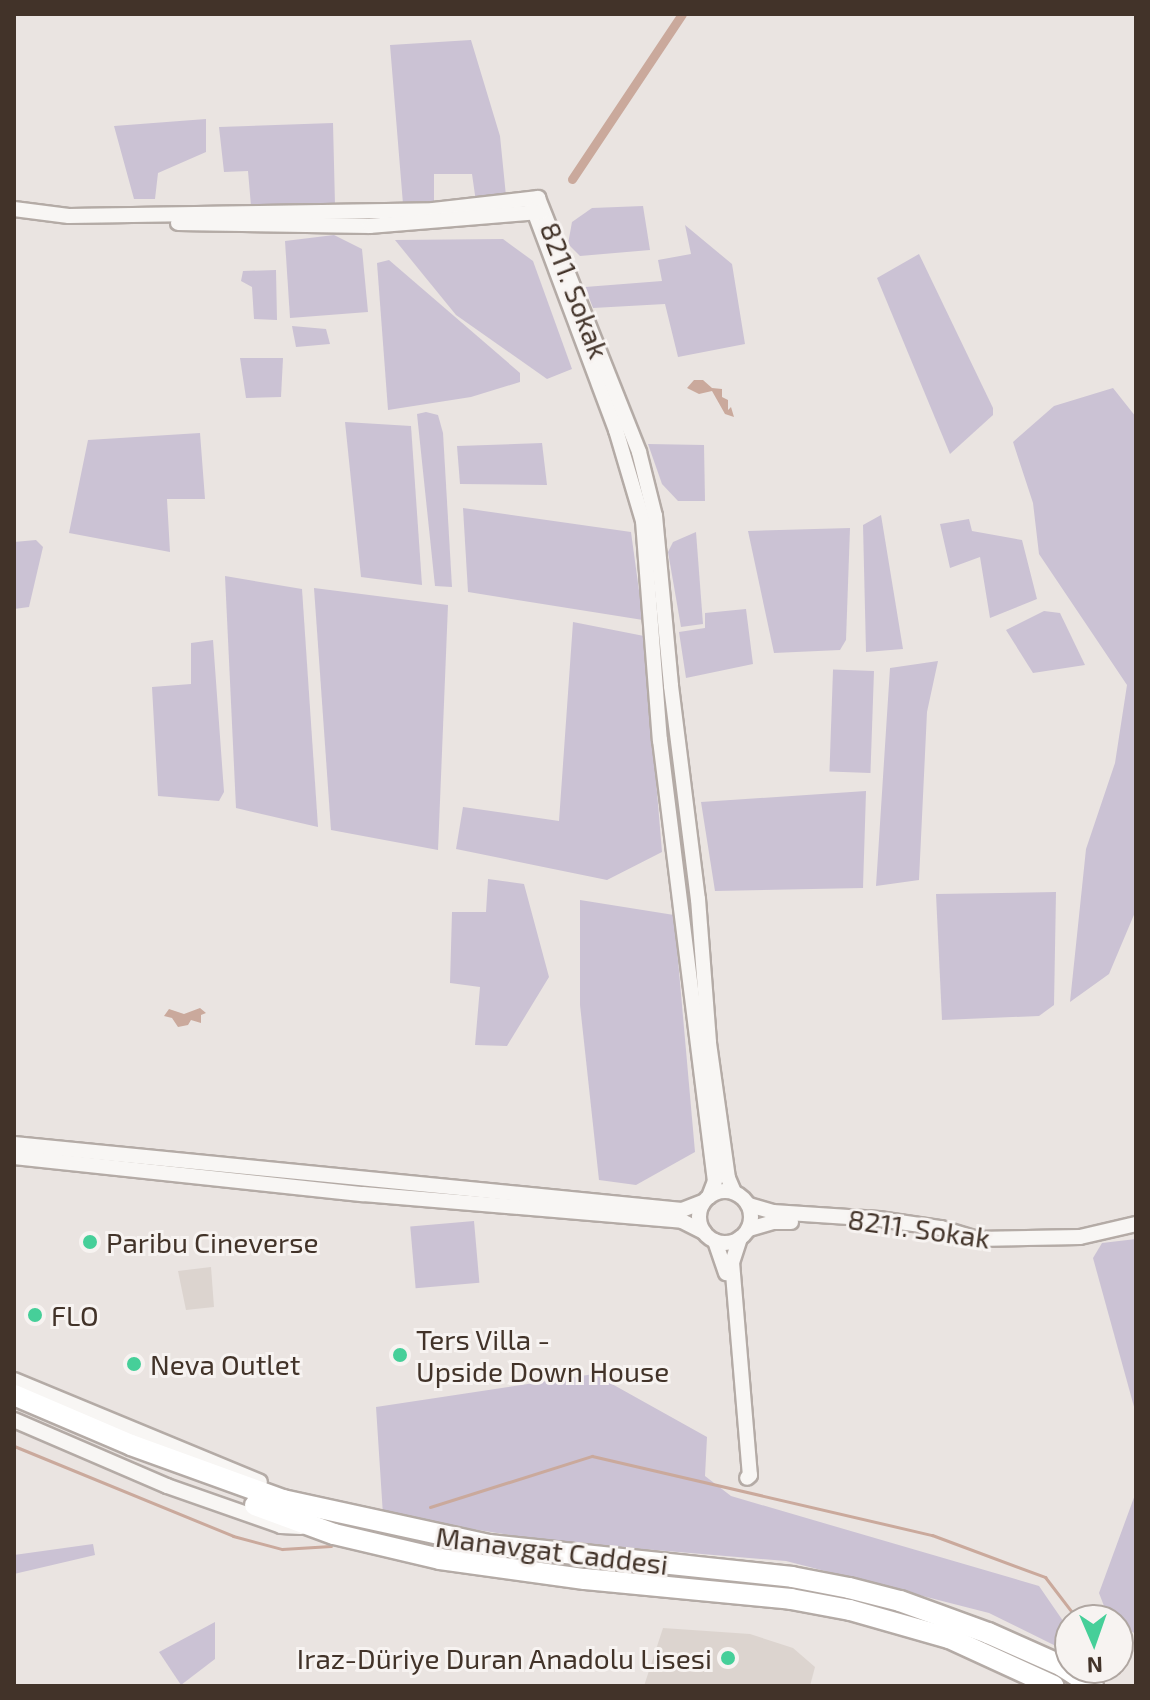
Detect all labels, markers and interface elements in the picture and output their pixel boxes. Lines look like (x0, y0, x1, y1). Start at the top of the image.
street label: 8211. Sokak (534, 217, 616, 363)
street label: 8211. Sokak (846, 1201, 992, 1255)
place label: Paribu Cineverse (106, 1225, 318, 1259)
marker: Paribu Cineverse (81, 1233, 99, 1251)
place label: FLO (51, 1298, 99, 1332)
marker: FLO (26, 1306, 44, 1324)
place label: Ters Villa - Upside Down House (416, 1322, 669, 1388)
marker: Ters Villa - Upside Down House (391, 1346, 409, 1364)
place label: Neva Outlet (150, 1347, 300, 1381)
marker: Neva Outlet (125, 1355, 143, 1373)
street label: Manavgat Caddesi (434, 1519, 670, 1581)
north arrow (1054, 1604, 1134, 1684)
place label: Iraz-Düriye Duran Anadolu Lisesi (296, 1641, 712, 1675)
marker: Iraz-Düriye Duran Anadolu Lisesi (719, 1649, 737, 1667)
text: N (1086, 1653, 1103, 1679)

